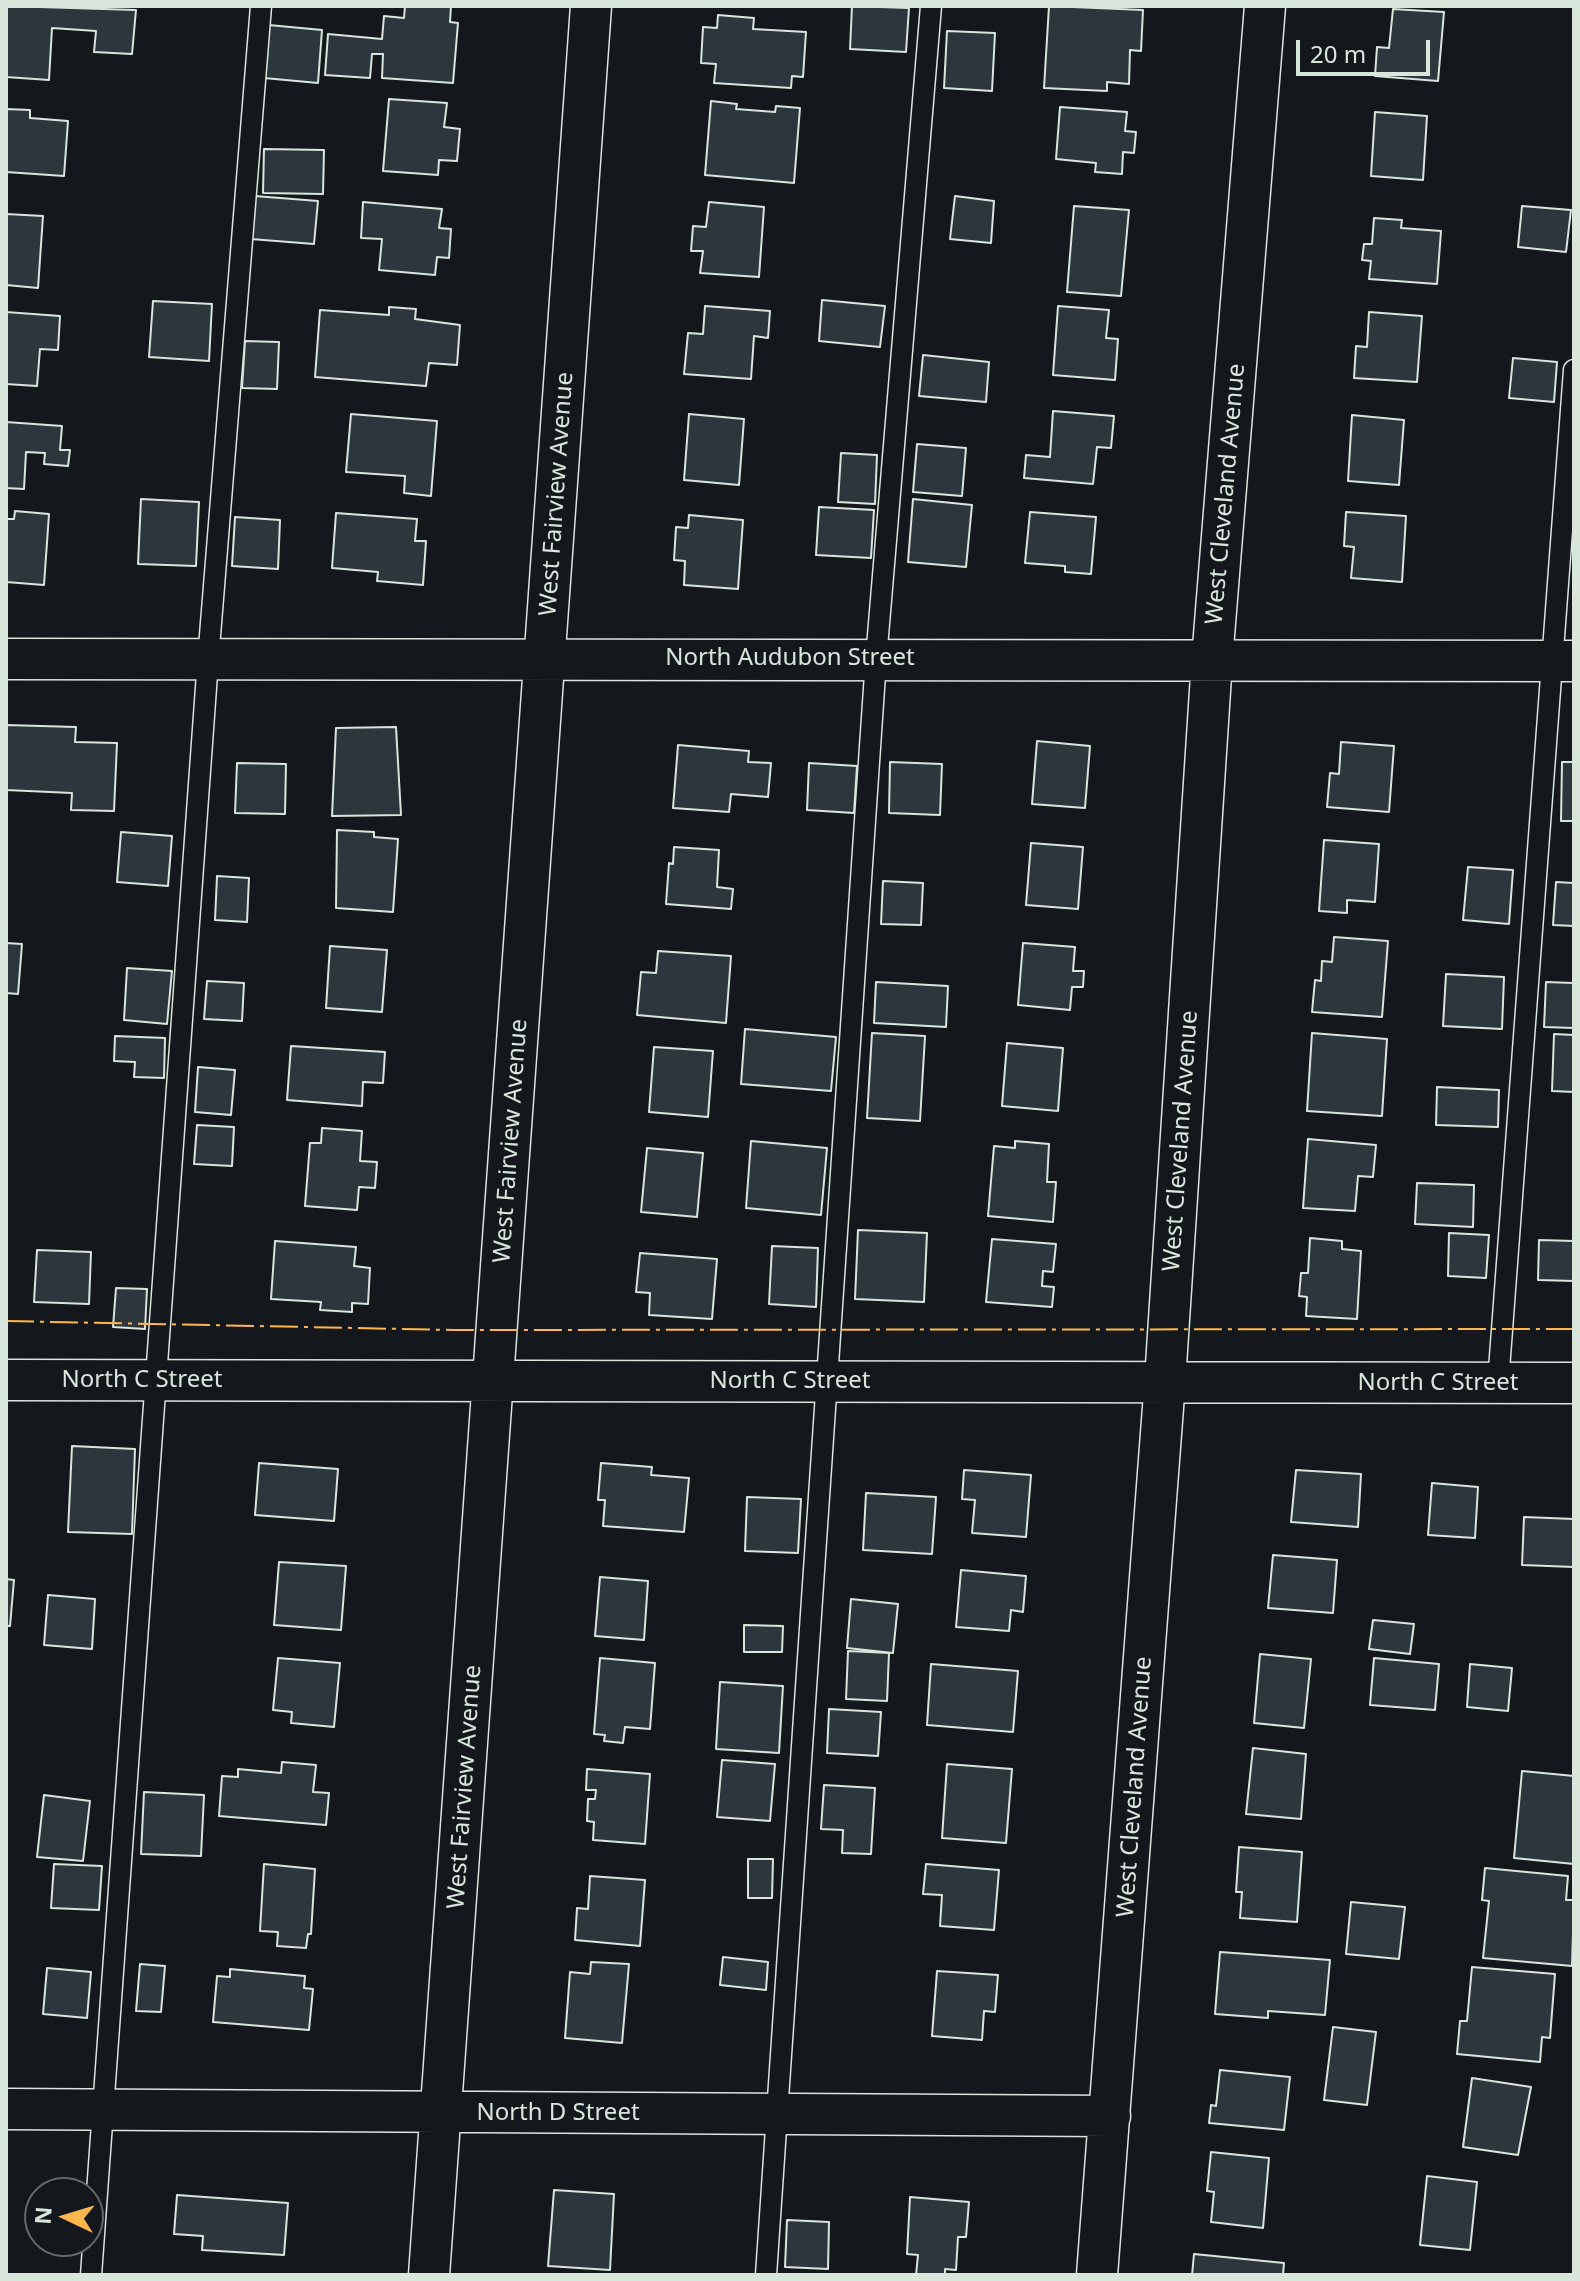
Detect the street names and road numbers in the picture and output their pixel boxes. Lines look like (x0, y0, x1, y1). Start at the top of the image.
street label: West Cleveland Avenue (1200, 362, 1252, 626)
street label: West Fairview Avenue (534, 371, 580, 617)
street label: North Audubon Street (665, 644, 915, 672)
street label: West Cleveland Avenue (1158, 1009, 1204, 1273)
street label: West Fairview Avenue (488, 1018, 534, 1264)
street label: North C Street (62, 1366, 222, 1394)
street label: North C Street (710, 1367, 870, 1395)
street label: North C Street (1358, 1369, 1518, 1397)
street label: West Cleveland Avenue (1112, 1655, 1158, 1919)
street label: West Fairview Avenue (442, 1664, 488, 1910)
street label: North D Street (476, 2099, 640, 2127)

